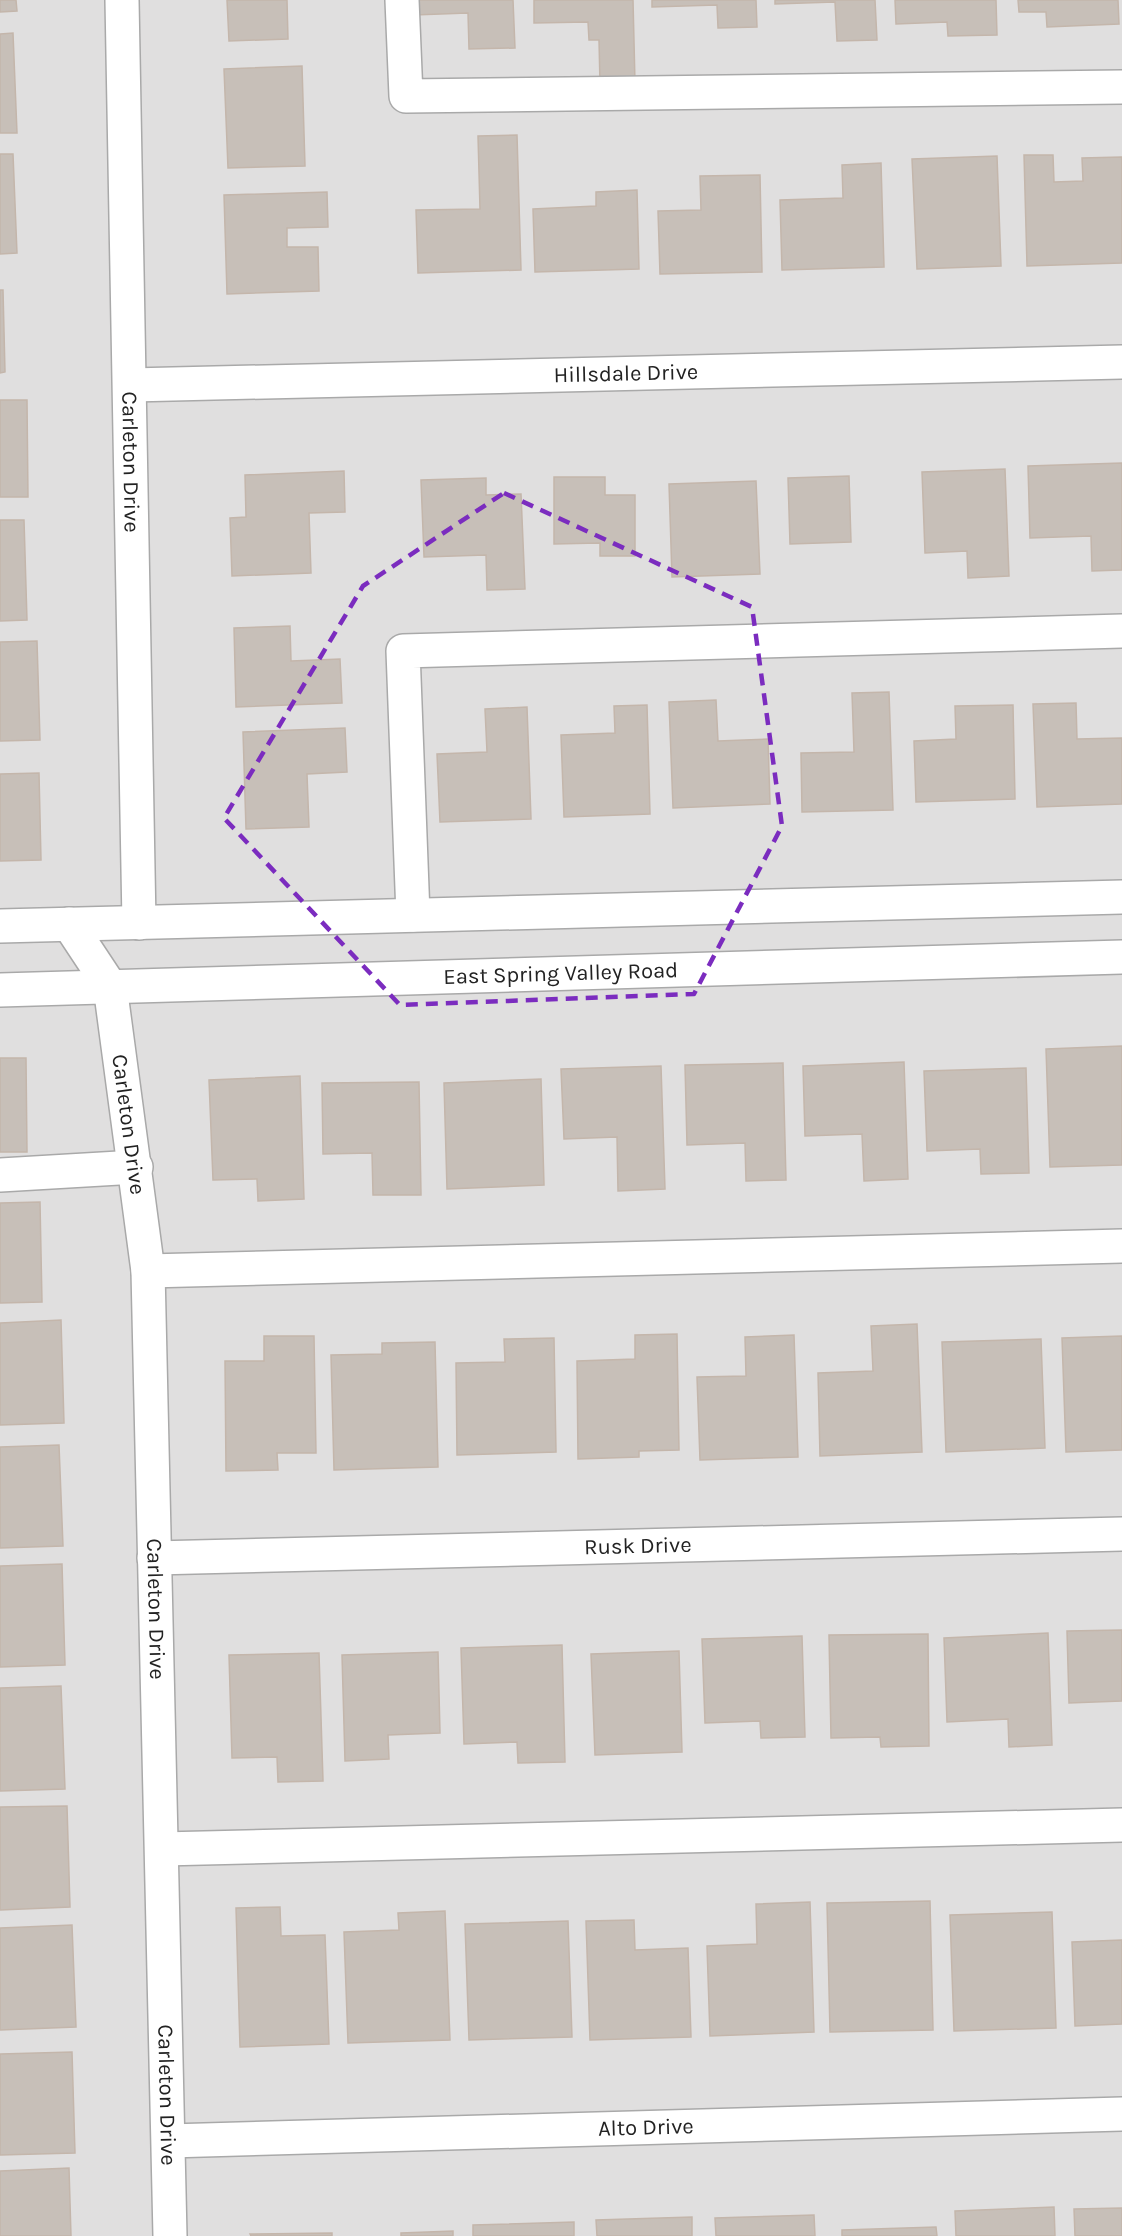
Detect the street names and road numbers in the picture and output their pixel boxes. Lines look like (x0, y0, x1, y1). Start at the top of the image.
street label: Hillsdale Drive (553, 359, 698, 388)
street label: Carleton Drive (116, 391, 145, 533)
street label: East Spring Valley Road (443, 957, 679, 990)
street label: Carleton Drive (106, 1053, 151, 1196)
street label: Rusk Drive (584, 1532, 692, 1560)
street label: Carleton Drive (141, 1538, 170, 1680)
street label: Carleton Drive (152, 2024, 181, 2166)
street label: Alto Drive (598, 2113, 694, 2142)

